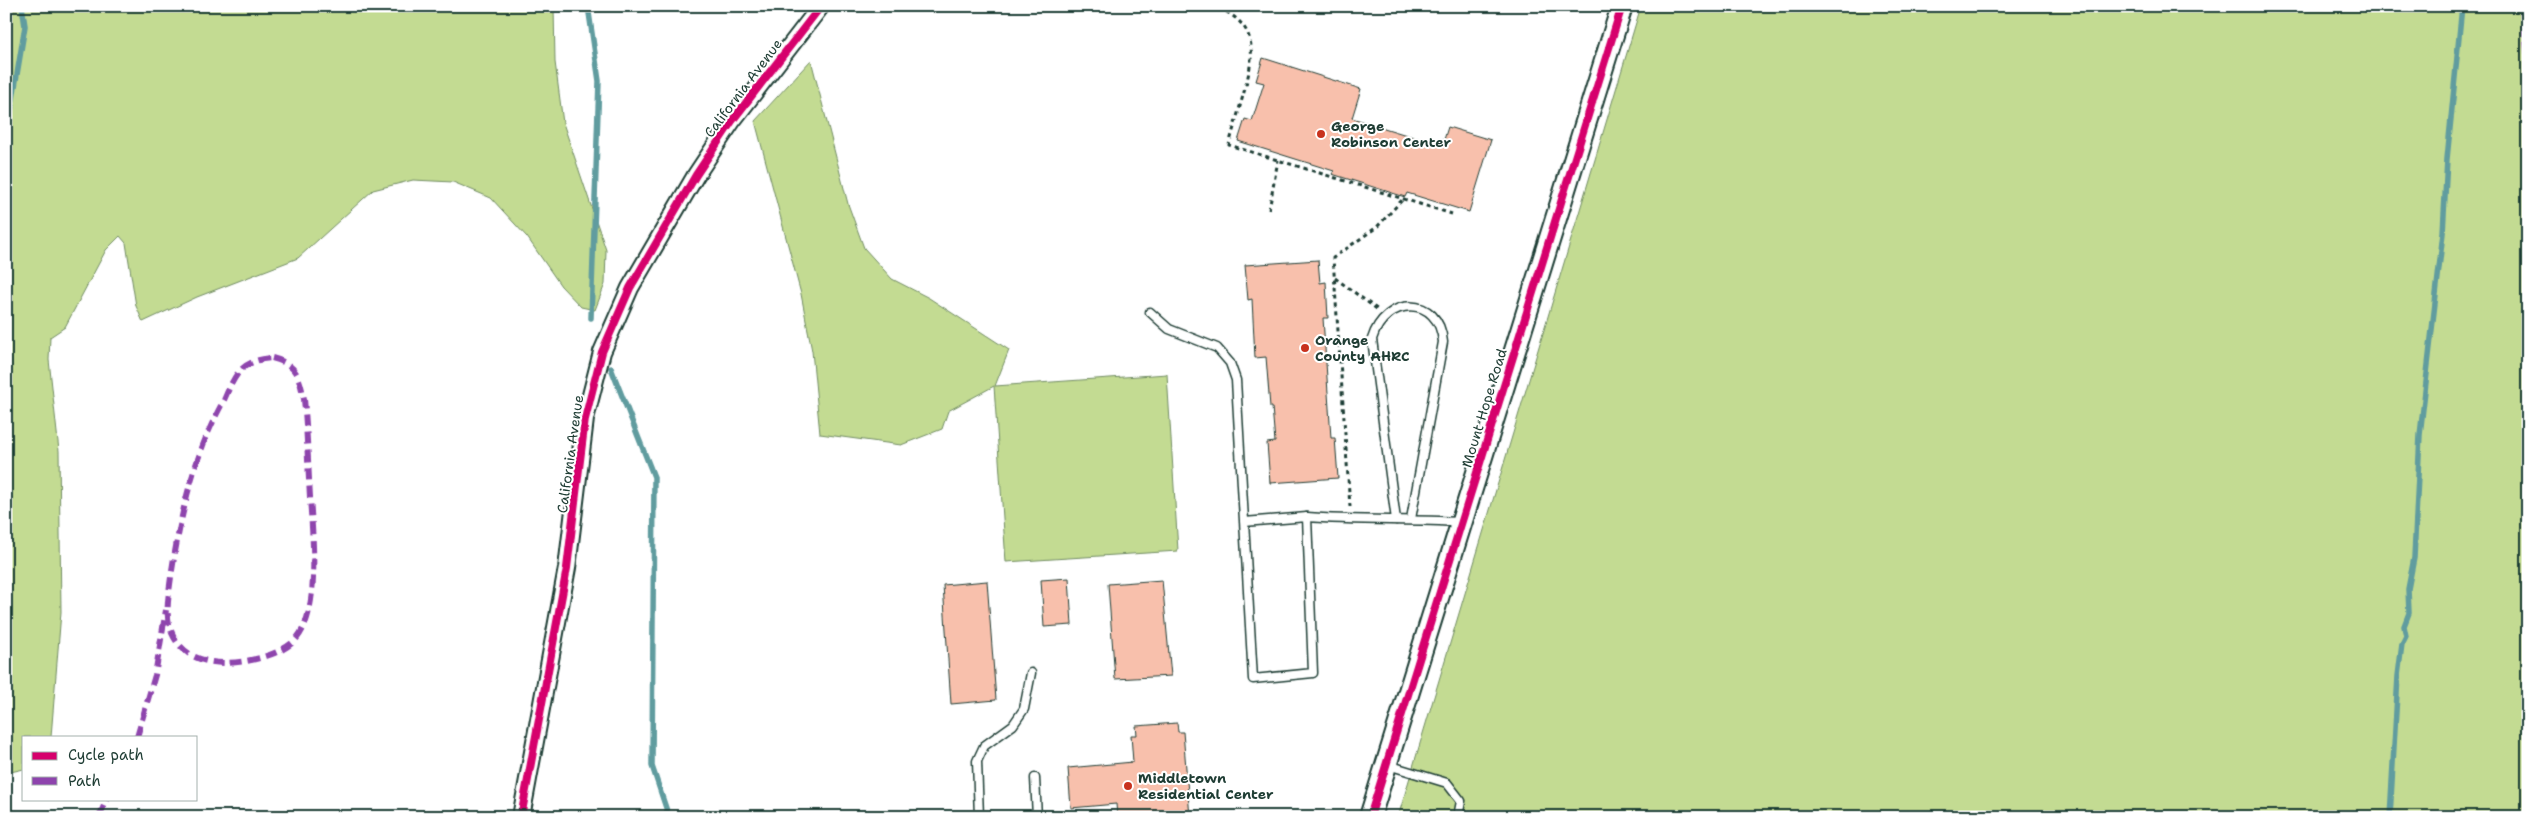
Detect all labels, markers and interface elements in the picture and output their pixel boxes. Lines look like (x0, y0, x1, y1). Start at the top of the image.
street label: California Avenue (700, 35, 786, 141)
place label: George Robinson Center (1331, 117, 1452, 151)
marker: George Robinson Center (1315, 128, 1327, 140)
place label: Orange County AHRC (1315, 331, 1410, 365)
marker: Orange County AHRC (1299, 342, 1311, 354)
street label: Mount Hope Road (1457, 346, 1511, 470)
street label: California Avenue (553, 394, 587, 514)
legend (22, 736, 198, 800)
text: Cycle path (68, 745, 144, 765)
place label: Middletown Residential Center (1138, 769, 1274, 803)
text: Path (68, 771, 101, 791)
marker: Middletown Residential Center (1122, 780, 1134, 792)

